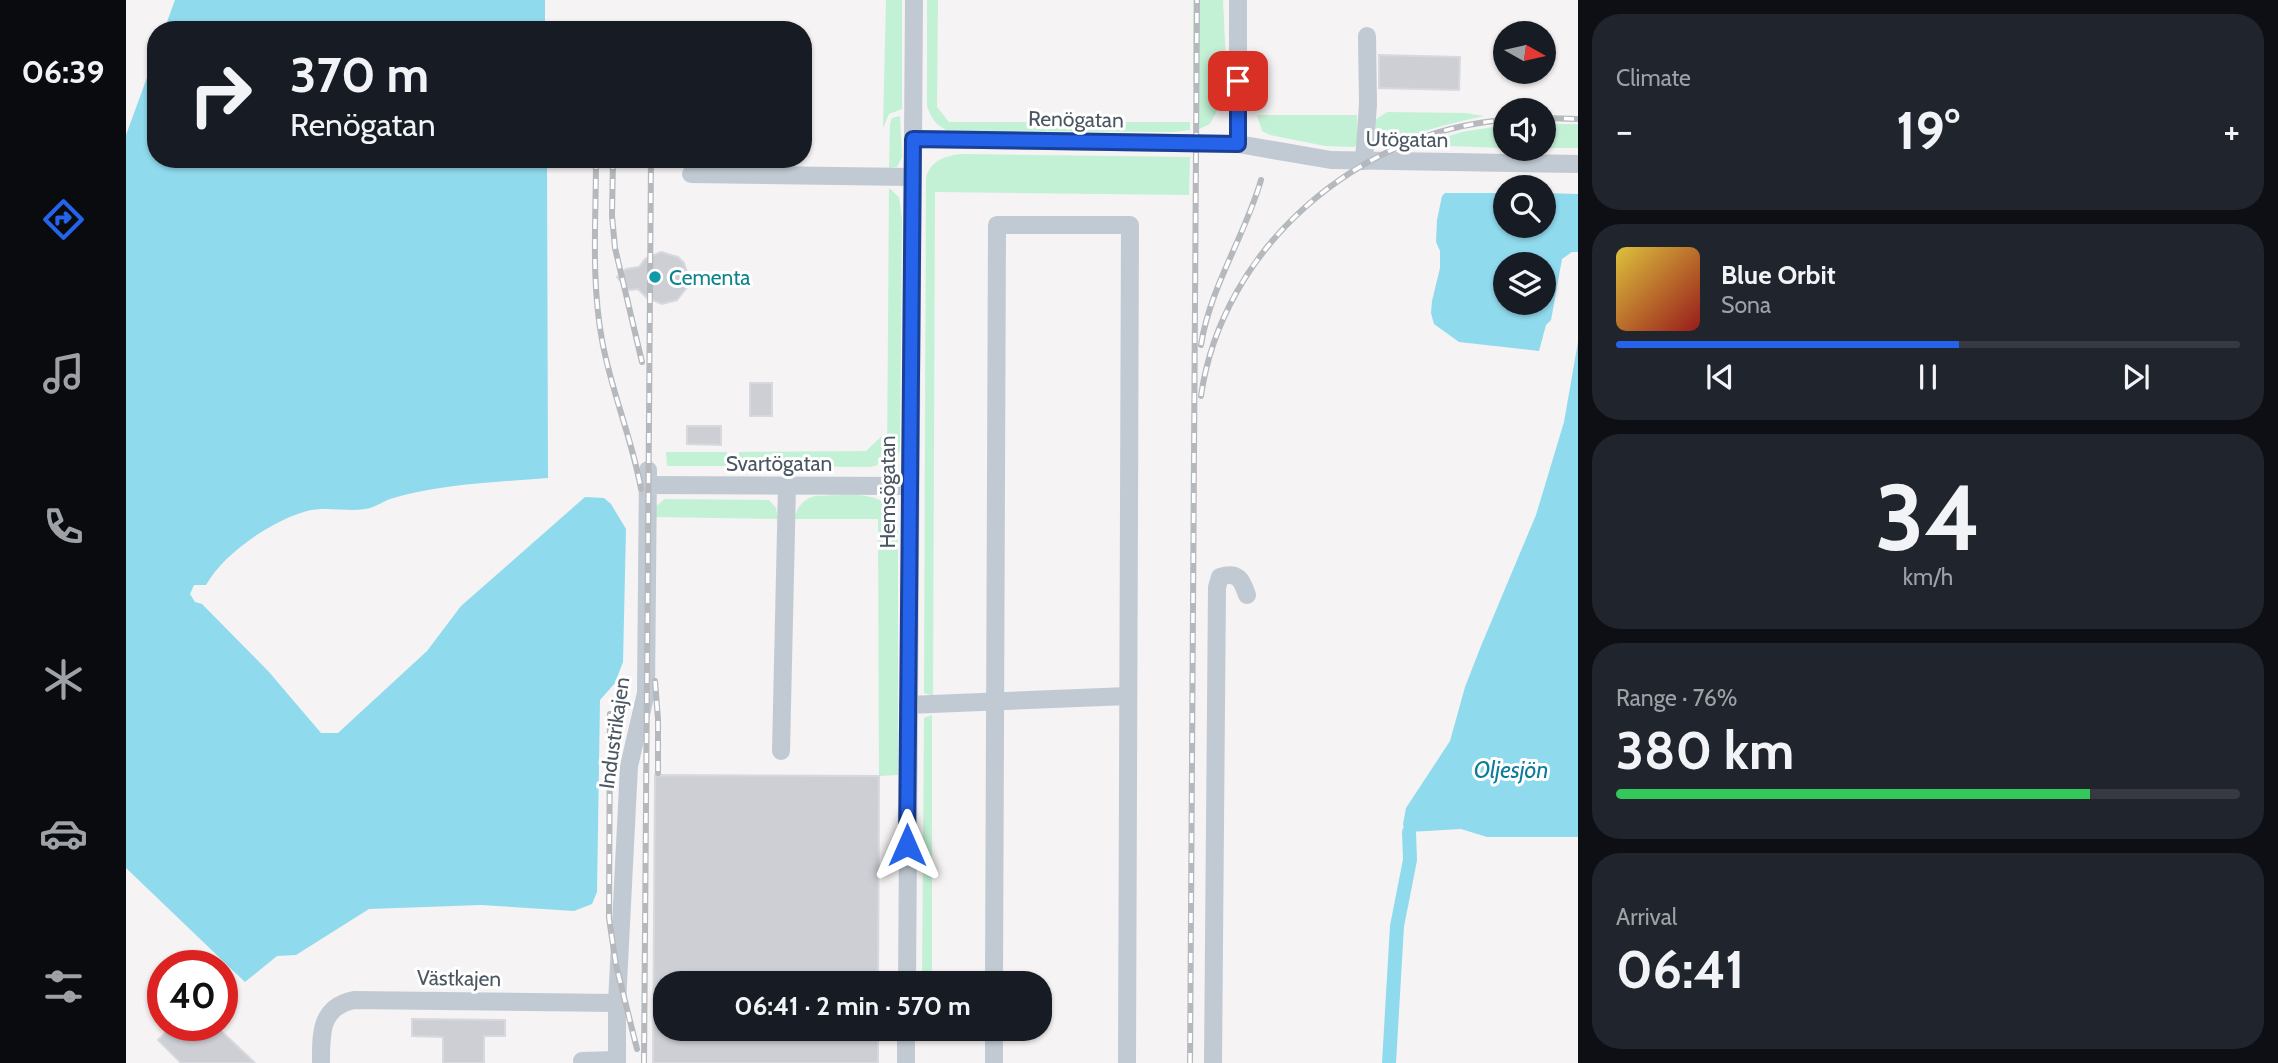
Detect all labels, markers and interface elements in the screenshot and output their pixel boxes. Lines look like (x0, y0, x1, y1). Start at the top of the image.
north arrow (1493, 21, 1556, 84)
map controls (1493, 21, 1556, 315)
text: 370 m (290, 45, 429, 104)
icon: right (175, 49, 266, 140)
pin (1208, 51, 1268, 111)
text: 06:39 (22, 52, 104, 91)
icon: arrive (1219, 62, 1257, 100)
text: Climate (1616, 64, 1691, 92)
button: sound (1493, 98, 1556, 161)
text: 19° (1896, 99, 1960, 162)
text: Renögatan (290, 105, 436, 144)
street label: Renögatan (1028, 106, 1124, 132)
text: − (1616, 107, 1633, 154)
text: + (2223, 107, 2240, 154)
street label: Utögatan (1365, 126, 1449, 152)
button: search (1493, 175, 1556, 238)
icon: directions (39, 195, 88, 244)
button: layers (1493, 252, 1556, 315)
text: Blue Orbit (1721, 259, 1836, 291)
place label: Cementa (669, 265, 750, 290)
marker: Cementa (647, 269, 663, 285)
text: Sona (1721, 291, 1771, 319)
icon: music (39, 349, 88, 398)
icon: previous (1701, 358, 1739, 396)
icon: pause (1909, 358, 1947, 396)
icon: next (2117, 358, 2155, 396)
street label: Hemsögatan (875, 435, 900, 549)
street label: Svartögatan (726, 451, 832, 476)
text: 34 (1875, 462, 1981, 573)
icon: phone (39, 502, 88, 551)
text: km/h (1903, 563, 1953, 591)
icon: climate (39, 655, 88, 704)
street label: Industrikajen (594, 675, 635, 791)
text: Range · 76% (1616, 684, 1737, 712)
text: 380 km (1616, 719, 1794, 782)
water label: Oljesjön (1474, 756, 1548, 784)
position arrow (870, 808, 944, 882)
icon: car (39, 809, 88, 858)
text: Arrival (1616, 903, 1677, 931)
text: 06:41 (1616, 938, 1745, 1001)
speed limit sign: 40 (147, 950, 238, 1041)
icon: filters (39, 962, 88, 1011)
street label: Västkajen (417, 965, 501, 992)
text: 06:41 · 2 min · 570 m (734, 990, 971, 1022)

